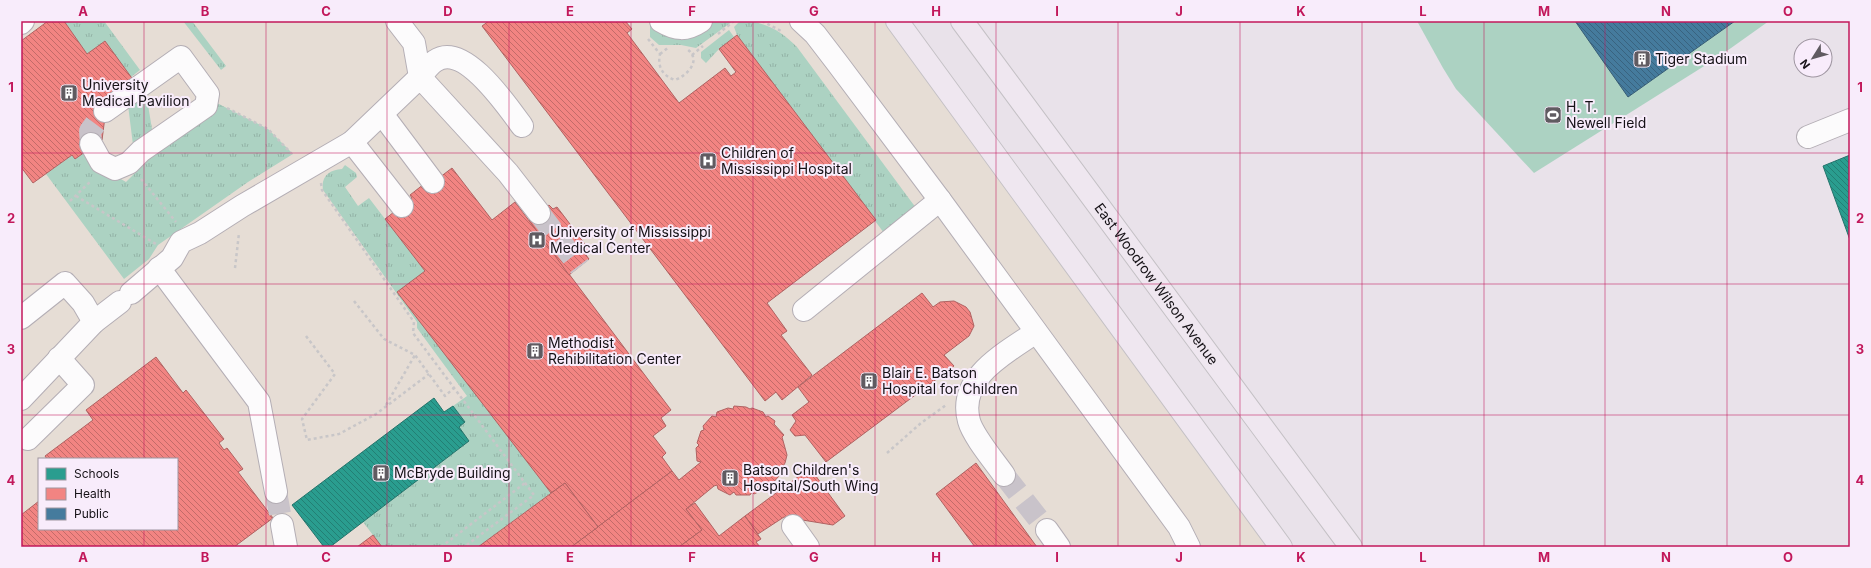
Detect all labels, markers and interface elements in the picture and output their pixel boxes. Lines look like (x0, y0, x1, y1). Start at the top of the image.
text: A (78, 3, 88, 19)
text: B (201, 3, 210, 19)
text: C (321, 3, 331, 19)
text: D (443, 3, 453, 19)
text: E (566, 3, 574, 19)
text: F (688, 3, 696, 19)
text: G (809, 3, 819, 19)
text: H (931, 3, 941, 19)
text: I (1055, 3, 1059, 19)
text: J (1175, 3, 1183, 19)
text: K (1296, 3, 1306, 19)
text: L (1419, 3, 1427, 19)
text: M (1538, 3, 1550, 19)
text: N (1661, 3, 1671, 19)
text: O (1783, 3, 1793, 19)
north arrow (1793, 38, 1833, 78)
building icon: Tiger Stadium (1632, 49, 1652, 69)
place label: Tiger Stadium (1655, 50, 1747, 67)
text: N (1797, 56, 1813, 72)
place label: University Medical Pavilion (82, 76, 189, 109)
text: 1 (8, 79, 14, 95)
text: 1 (1857, 79, 1863, 95)
building icon: University Medical Pavilion (59, 83, 79, 103)
place label: H. T. Newell Field (1566, 98, 1646, 131)
sports icon: H. T. Newell Field (1543, 105, 1563, 125)
place label: Children of Mississippi Hospital (721, 144, 852, 177)
hospital icon: Children of Mississippi Hospital (698, 151, 718, 171)
street label: East Woodrow Wilson Avenue (1091, 199, 1222, 368)
text: 2 (7, 210, 15, 226)
text: 2 (1856, 210, 1864, 226)
place label: University of Mississippi Medical Center (550, 223, 711, 256)
hospital icon: University of Mississippi Medical Center (527, 230, 547, 250)
place label: Methodist Rehibilitation Center (548, 334, 681, 367)
text: 3 (7, 341, 15, 357)
building icon: Methodist Rehibilitation Center (525, 341, 545, 361)
text: 3 (1856, 341, 1864, 357)
place label: Blair E. Batson Hospital for Children (882, 364, 1018, 397)
building icon: Blair E. Batson Hospital for Children (859, 371, 879, 391)
legend (38, 458, 178, 530)
place label: Batson Children's Hospital/South Wing (743, 461, 879, 494)
building icon: McBryde Building (371, 463, 391, 483)
place label: McBryde Building (394, 464, 511, 481)
text: Schools (74, 466, 119, 481)
building icon: Batson Children's Hospital/South Wing (720, 468, 740, 488)
text: 4 (7, 472, 16, 488)
text: 4 (1856, 472, 1865, 488)
text: Health (74, 486, 111, 501)
text: Public (74, 506, 109, 521)
text: A (78, 549, 88, 565)
text: B (201, 549, 210, 565)
text: C (321, 549, 331, 565)
text: D (443, 549, 453, 565)
text: E (566, 549, 574, 565)
text: F (688, 549, 696, 565)
text: G (809, 549, 819, 565)
text: H (931, 549, 941, 565)
text: I (1055, 549, 1059, 565)
text: J (1175, 549, 1183, 565)
text: K (1296, 549, 1306, 565)
text: L (1419, 549, 1427, 565)
text: M (1538, 549, 1550, 565)
text: N (1661, 549, 1671, 565)
text: O (1783, 549, 1793, 565)

